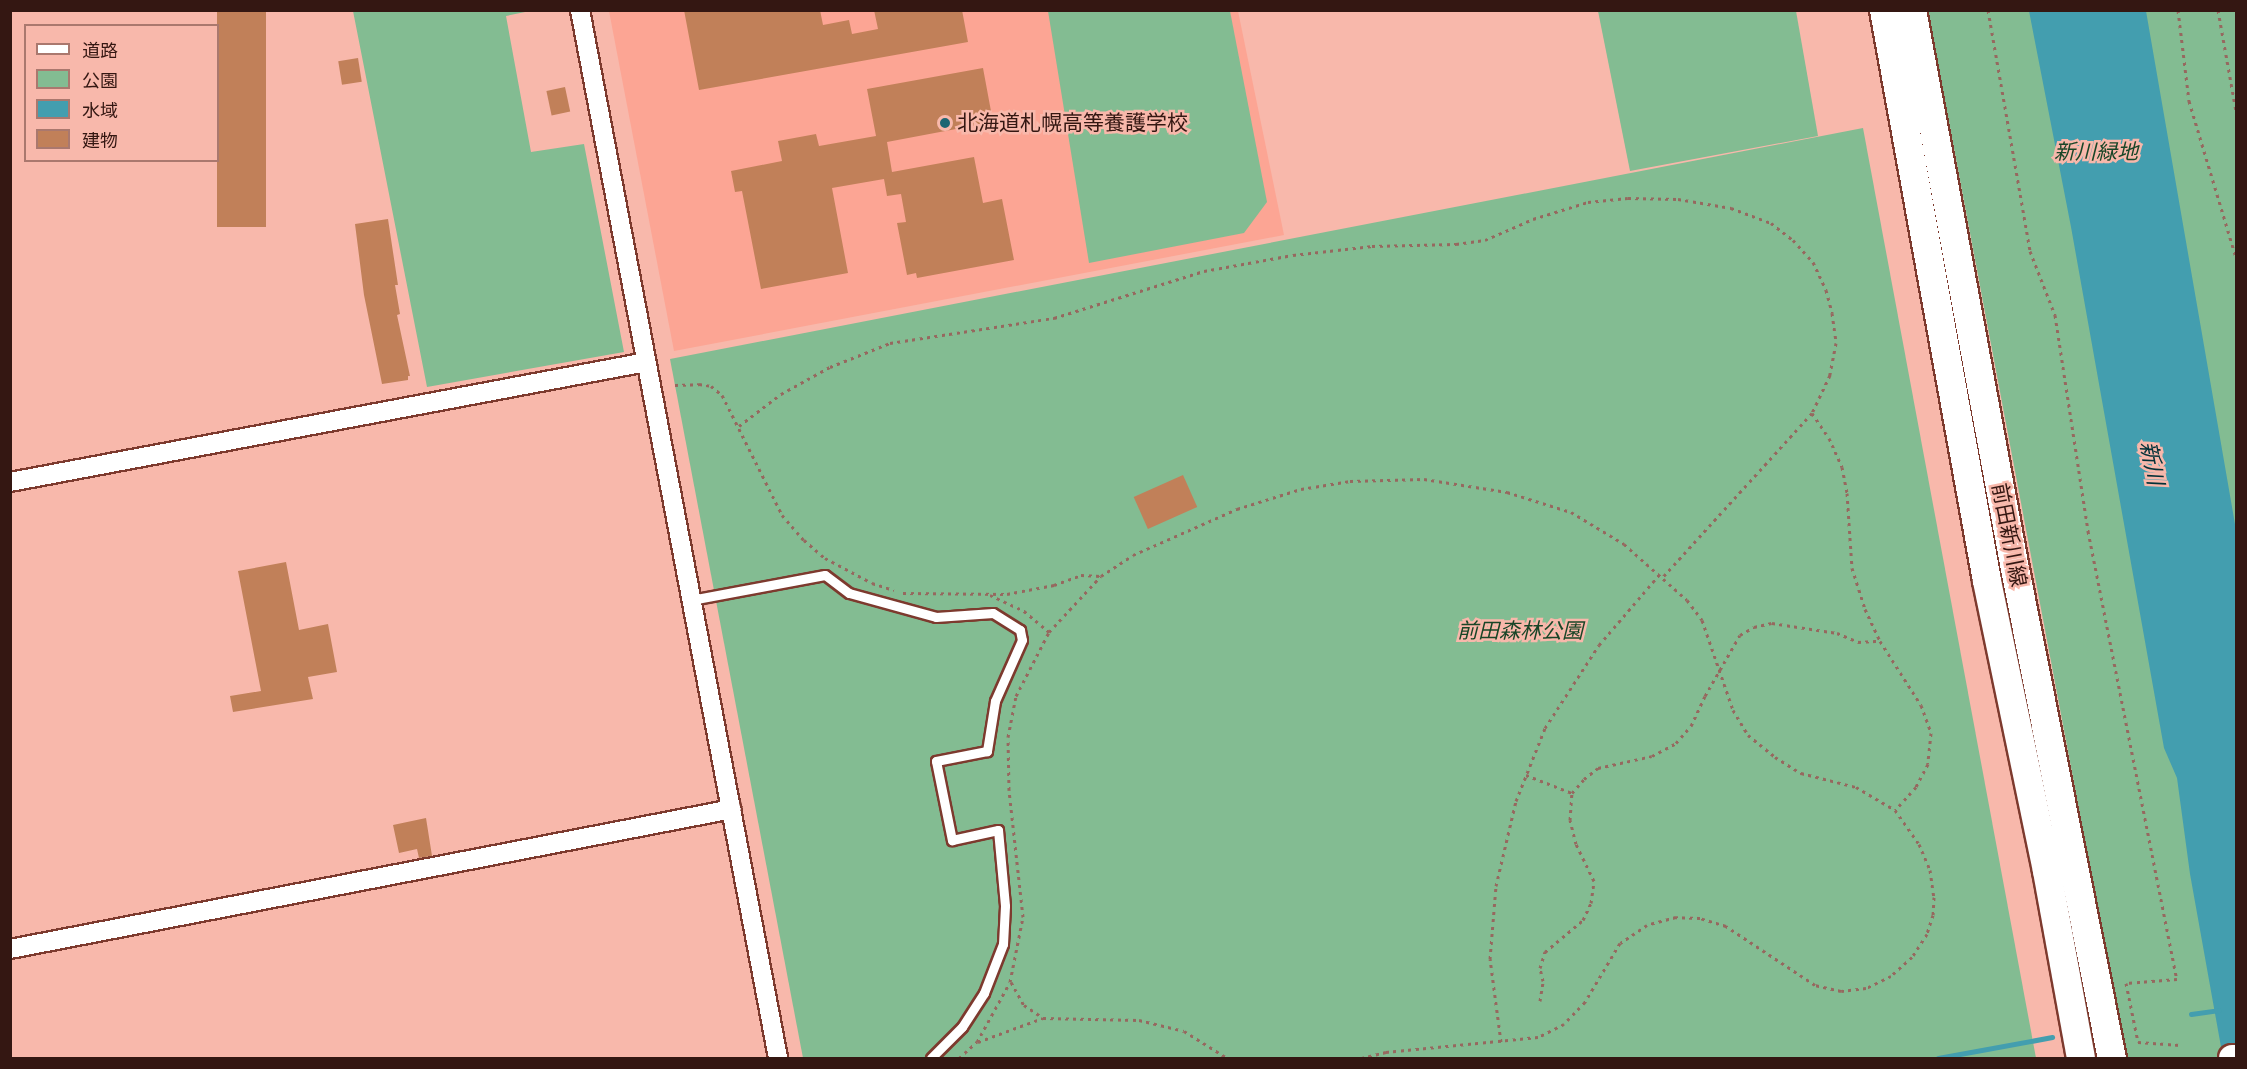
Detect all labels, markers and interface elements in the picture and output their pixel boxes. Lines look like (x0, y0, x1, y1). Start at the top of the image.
legend (24, 24, 219, 162)
text: 道路 (82, 41, 118, 61)
text: 公園 (82, 71, 118, 91)
text: 水域 (82, 101, 118, 121)
place label: 北海道札幌高等養護学校 (957, 110, 1188, 136)
marker: 北海道札幌高等養護学校 (938, 116, 952, 130)
text: 建物 (82, 131, 118, 151)
park label: 新川緑地 (2054, 139, 2138, 165)
water label: 新川 (2135, 439, 2169, 487)
street label: 前田新川線 (1987, 481, 2031, 589)
park label: 前田森林公園 (1457, 618, 1583, 644)

